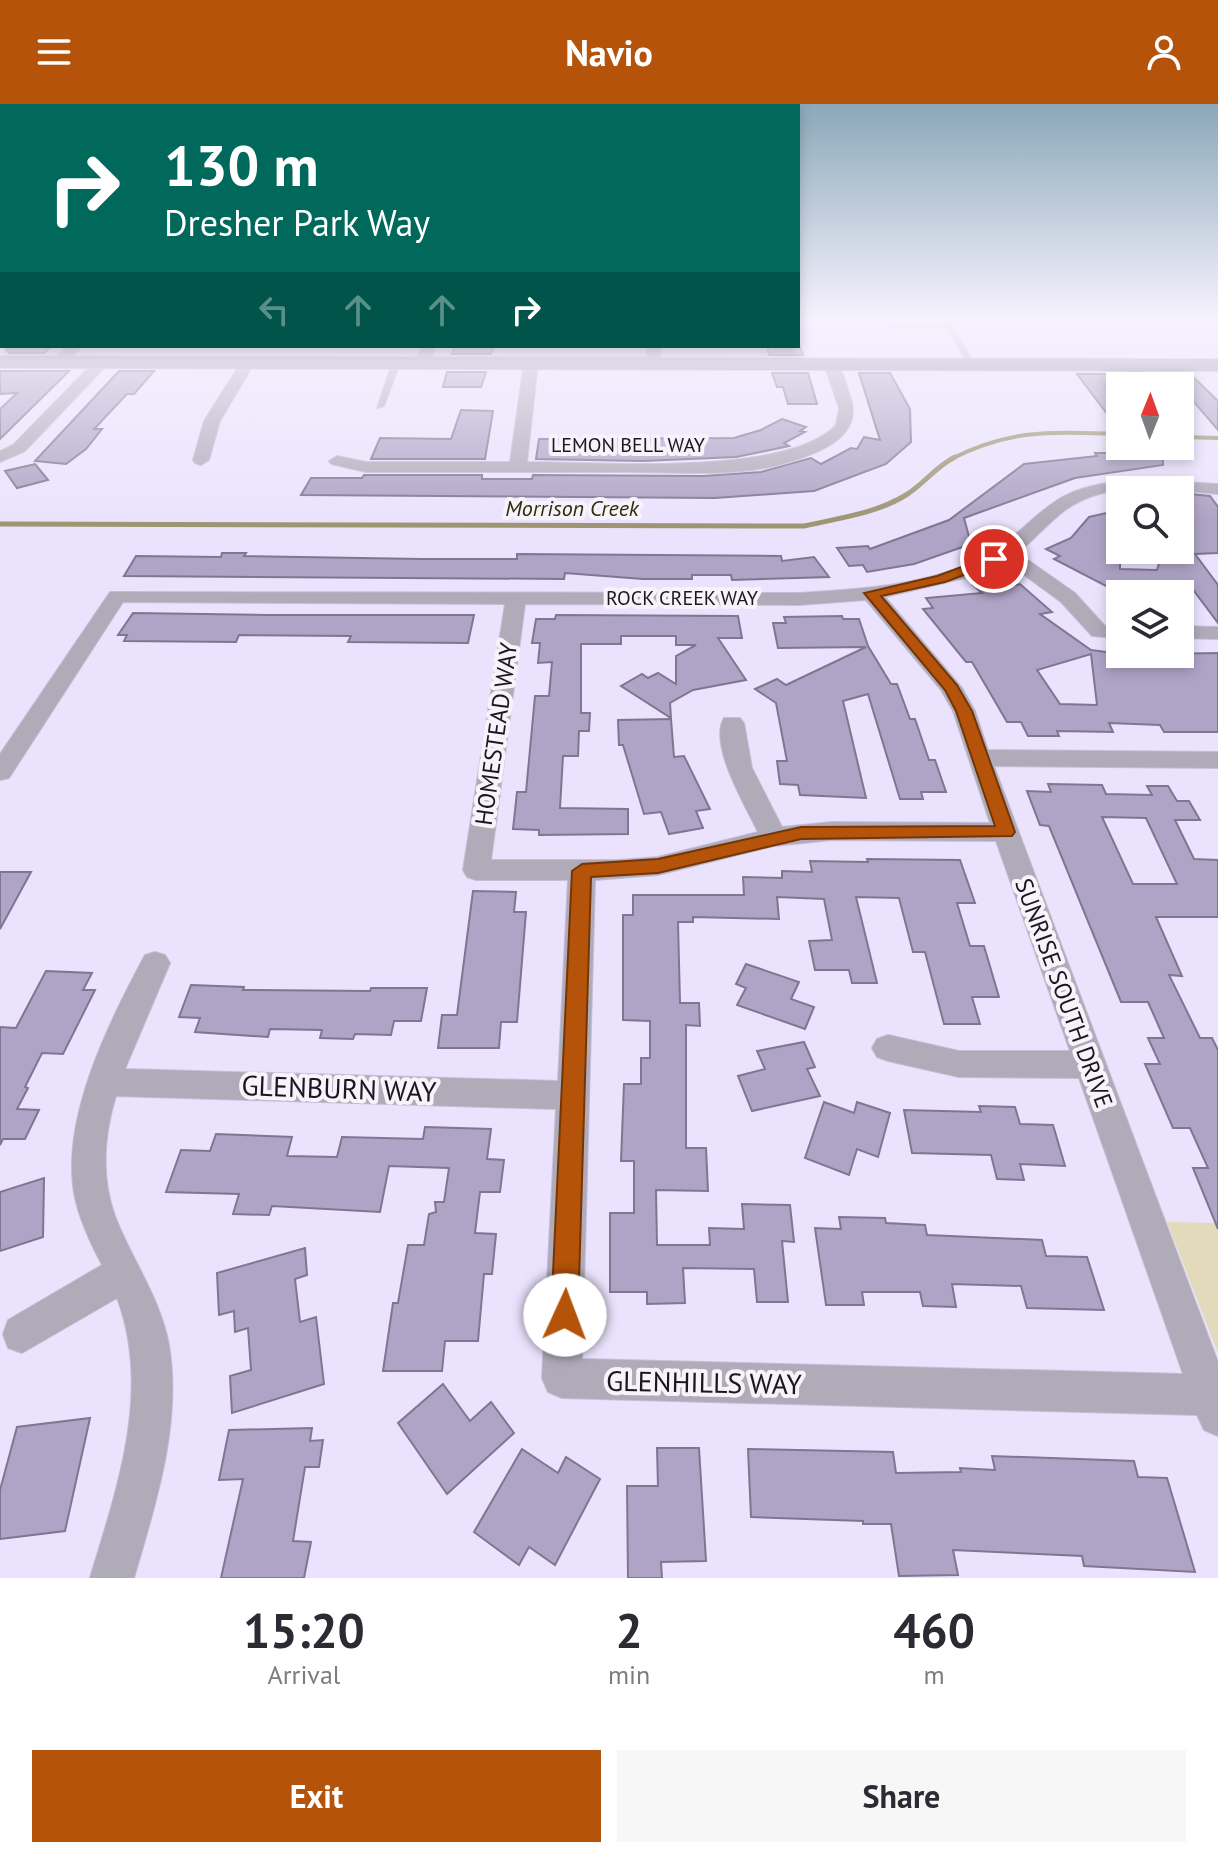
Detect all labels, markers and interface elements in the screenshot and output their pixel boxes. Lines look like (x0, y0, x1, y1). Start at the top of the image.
text: Navio (565, 29, 653, 76)
icon: menu (32, 30, 76, 74)
icon: person (1142, 30, 1186, 74)
text: 130 m (164, 129, 319, 201)
icon: right (32, 136, 136, 240)
text: Dresher Park Way (164, 199, 430, 246)
icon: left (252, 288, 296, 332)
icon: ahead (336, 288, 380, 332)
icon: ahead (420, 288, 464, 332)
icon: right (504, 288, 548, 332)
north arrow (1106, 372, 1194, 460)
map controls (1106, 372, 1194, 668)
street label: LEMON BELL WAY (551, 432, 706, 458)
button: search (1106, 476, 1194, 564)
water label: Morrison Creek (505, 494, 640, 522)
pin (960, 525, 1028, 593)
icon: arrive (972, 537, 1016, 581)
button: layers (1106, 580, 1194, 668)
street label: ROCK CREEK WAY (606, 585, 759, 611)
street label: HOMESTEAD WAY (468, 640, 524, 827)
street label: SUNRISE SOUTH DRIVE (1008, 874, 1120, 1112)
street label: GLENBURN WAY (241, 1066, 437, 1110)
position arrow (523, 1273, 607, 1357)
street label: GLENHILLS WAY (606, 1362, 803, 1402)
text: 15:20 (243, 1599, 365, 1661)
text: 2 (615, 1599, 643, 1661)
text: 460 (893, 1599, 975, 1661)
text: Arrival (268, 1658, 340, 1691)
text: min (608, 1658, 650, 1691)
text: m (924, 1658, 945, 1691)
button: Exit (32, 1750, 601, 1842)
button: Share (617, 1750, 1186, 1842)

